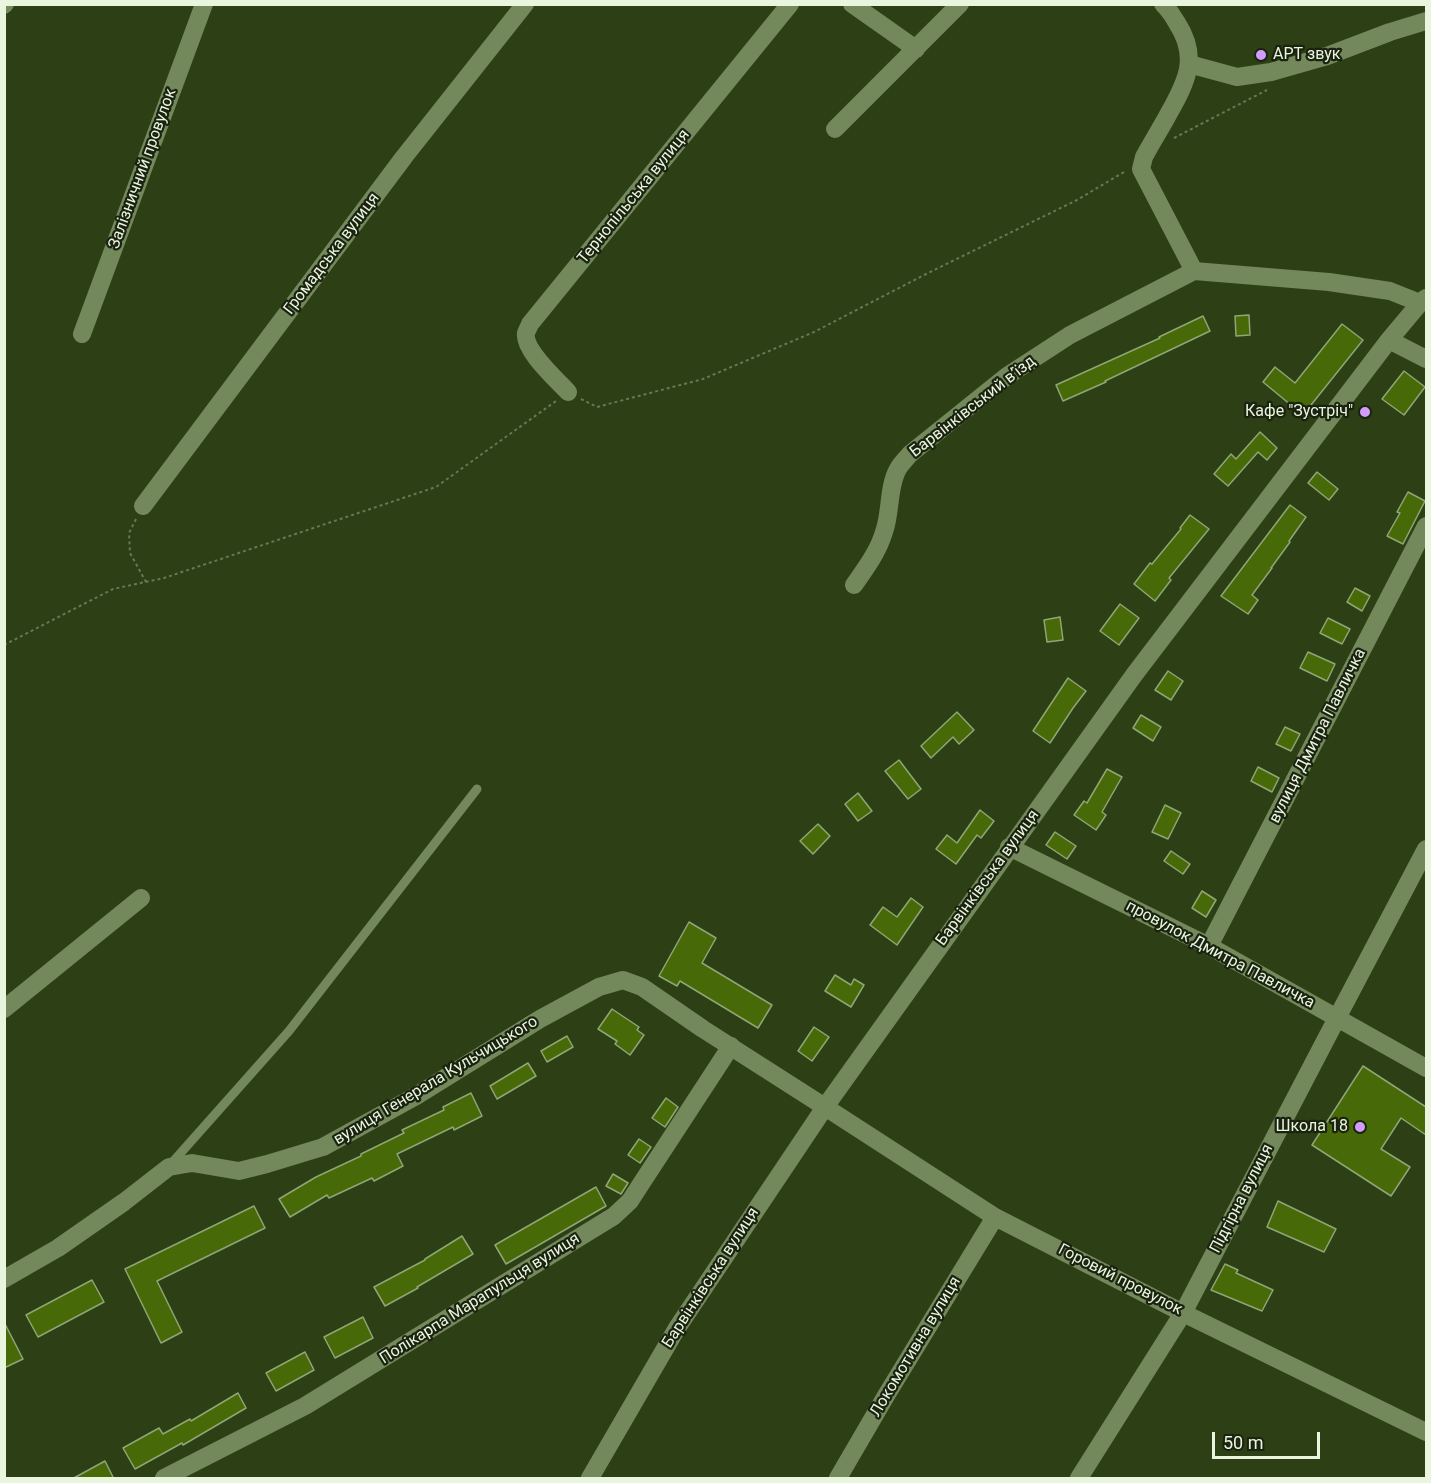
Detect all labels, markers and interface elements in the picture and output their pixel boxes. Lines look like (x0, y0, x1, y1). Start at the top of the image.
place label: АРТ звук (1273, 45, 1340, 65)
marker: АРТ звук (1254, 48, 1268, 62)
street label: Залізничний провулок (105, 86, 181, 252)
street label: Тернопільська вулиця (574, 126, 694, 268)
street label: Громадська вулиця (280, 189, 384, 319)
street label: Барвінківський в’їзд (906, 352, 1040, 462)
place label: Кафе "Зустріч" (1245, 402, 1353, 422)
marker: Кафе "Зустріч" (1358, 405, 1372, 419)
street label: вулиця Дмитра Павличка (1266, 645, 1370, 827)
street label: Барвінківська вулиця (932, 806, 1044, 950)
street label: провулок Дмитра Павличка (1122, 897, 1318, 1013)
street label: вулиця Генерала Кульчицького (331, 1012, 541, 1150)
place label: Школа 18 (1276, 1117, 1348, 1137)
marker: Школа 18 (1353, 1120, 1367, 1134)
street label: Підгірна вулиця (1206, 1141, 1278, 1257)
street label: Барвінківська вулиця (658, 1204, 764, 1352)
street label: Полікарпа Марапульця вулиця (377, 1229, 583, 1369)
street label: Горовий провулок (1055, 1240, 1185, 1320)
street label: Локомотивна вулиця (867, 1273, 965, 1421)
scale bar (1215, 1420, 1323, 1458)
text: 50 m (1223, 1432, 1263, 1453)

